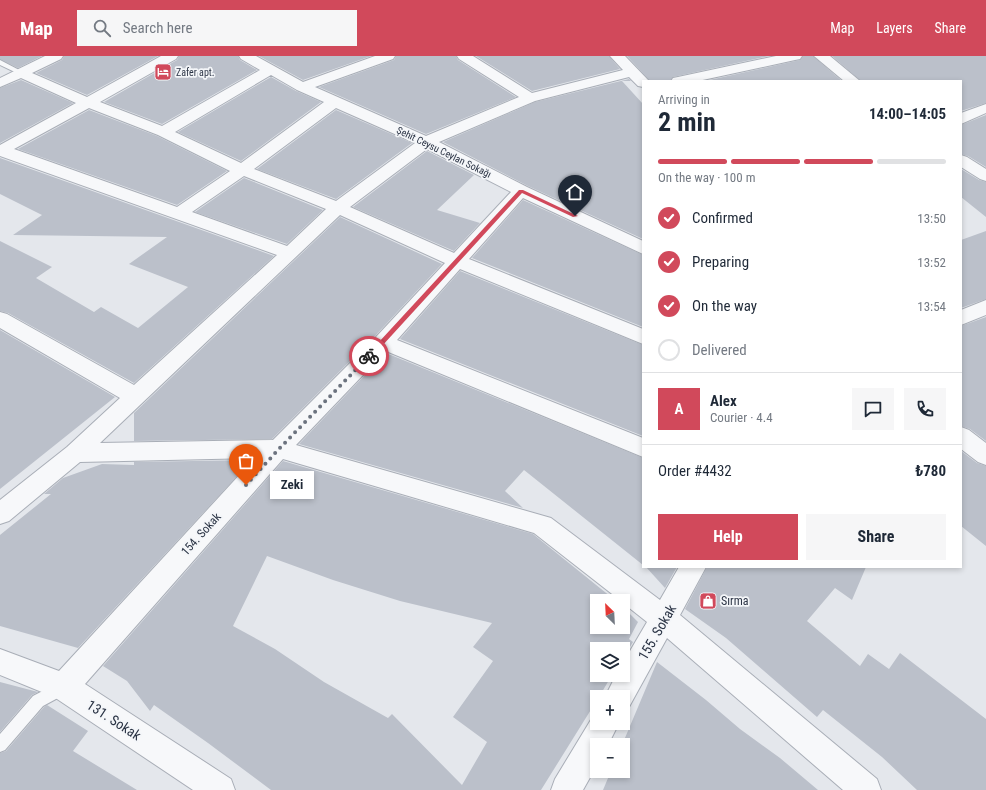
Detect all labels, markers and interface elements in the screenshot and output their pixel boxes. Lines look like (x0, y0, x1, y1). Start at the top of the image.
search box (77, 10, 357, 46)
text: Map (20, 17, 53, 40)
icon: search (91, 17, 113, 39)
text: Search here (123, 19, 193, 37)
text: Map (830, 20, 854, 36)
text: Layers (876, 20, 913, 36)
text: Share (935, 20, 966, 36)
hotel icon: Zafer apt. (153, 62, 173, 82)
place label: Zafer apt. (176, 67, 214, 78)
text: Arriving in (658, 92, 710, 107)
text: 14:00–14:05 (869, 105, 946, 123)
text: 2 min (658, 107, 716, 137)
street label: Şehit Ceysu Ceylan Sokağı (395, 124, 493, 180)
text: On the way · 100 m (658, 170, 755, 185)
pin (558, 175, 592, 216)
icon: home (564, 181, 586, 203)
icon: check (658, 207, 680, 229)
text: Confirmed (692, 209, 753, 227)
text: 13:50 (917, 211, 946, 226)
icon: check (658, 251, 680, 273)
text: Preparing (692, 253, 749, 271)
text: 13:52 (917, 255, 946, 270)
icon: check (658, 295, 680, 317)
text: On the way (692, 297, 757, 315)
text: 13:54 (917, 299, 946, 314)
courier (349, 336, 389, 376)
text: Delivered (692, 341, 747, 359)
icon: bike (358, 345, 380, 367)
button: chat (852, 388, 894, 430)
button: phone (904, 388, 946, 430)
text: Alex (710, 392, 737, 410)
text: A (675, 400, 683, 418)
text: Courier · 4.4 (710, 410, 773, 425)
pin (229, 444, 263, 485)
icon: bag (235, 450, 257, 472)
text: Order #4432 (658, 462, 732, 480)
text: ₺780 (915, 462, 946, 480)
callout: Zeki (270, 471, 314, 499)
text: Zeki (281, 477, 303, 492)
street label: 154. Sokak (178, 509, 224, 558)
button: Help (658, 514, 798, 560)
button: Share (806, 514, 946, 560)
shop icon: Sırma (698, 591, 718, 611)
north arrow (590, 594, 630, 634)
map controls (590, 594, 630, 778)
place label: Sırma (721, 594, 749, 608)
street label: 155. Sokak (635, 601, 680, 663)
button: layers (590, 642, 630, 682)
button: + (590, 690, 630, 730)
street label: 131. Sokak (84, 697, 145, 744)
button: − (590, 738, 630, 778)

